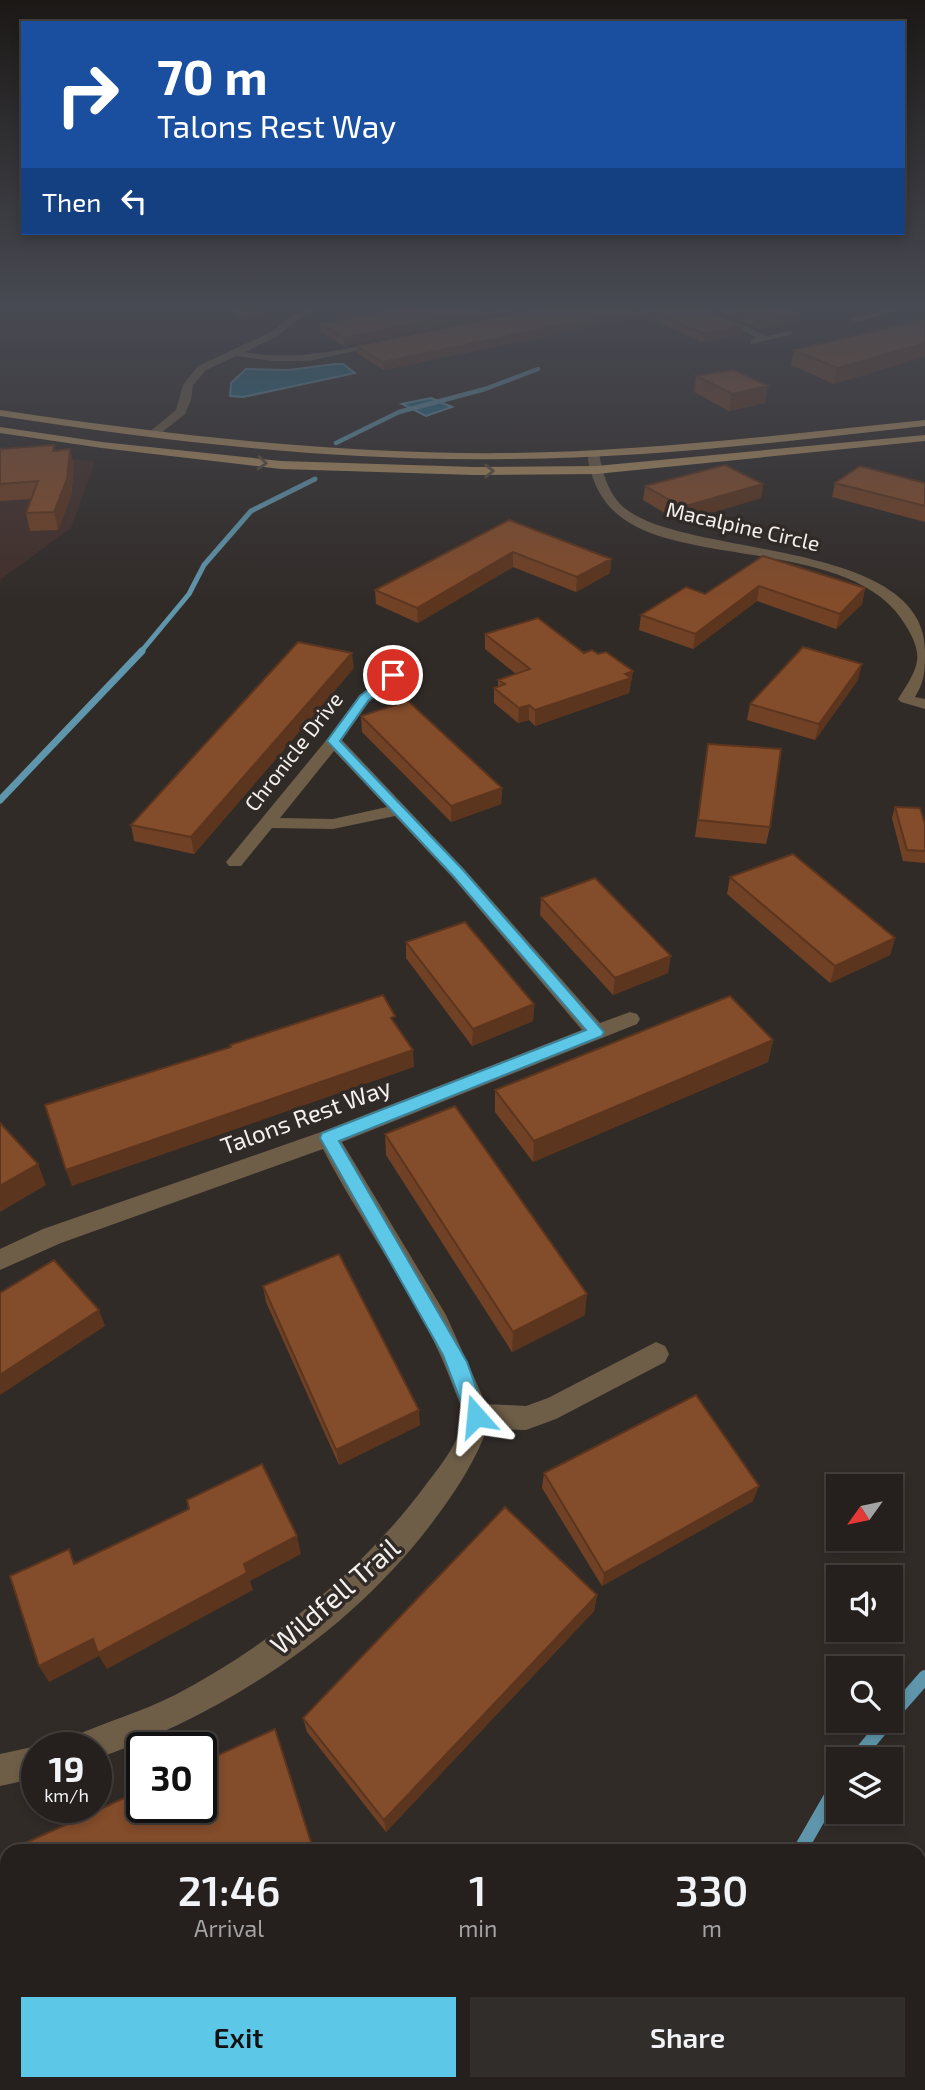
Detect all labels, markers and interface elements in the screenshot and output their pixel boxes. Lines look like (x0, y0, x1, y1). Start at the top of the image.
text: 70 m (157, 46, 268, 105)
icon: right (42, 49, 133, 140)
text: Talons Rest Way (157, 106, 396, 144)
icon: left (115, 182, 153, 220)
text: Then (42, 186, 101, 217)
one-way arrow (257, 455, 268, 470)
one-way arrow (485, 463, 495, 479)
street label: Macalpine Circle (664, 496, 822, 555)
pin (363, 645, 423, 705)
icon: arrive (374, 656, 412, 694)
street label: Chronicle Drive (239, 687, 347, 816)
street label: Talons Rest Way (216, 1071, 395, 1160)
position arrow (439, 1379, 513, 1453)
north arrow (826, 1474, 903, 1550)
map controls (826, 1474, 903, 1824)
street label: Wildfell Trail (263, 1529, 407, 1661)
button: sound (826, 1565, 903, 1642)
button: search (826, 1656, 903, 1733)
speed limit sign: 30 (126, 1732, 217, 1823)
text: 19 (49, 1747, 84, 1789)
button: layers (826, 1747, 903, 1824)
text: km/h (44, 1784, 89, 1806)
text: 21:46 (178, 1864, 281, 1914)
text: 1 (469, 1864, 487, 1914)
text: 330 (675, 1864, 748, 1914)
text: Arrival (194, 1914, 264, 1942)
text: min (458, 1914, 497, 1942)
text: m (702, 1914, 722, 1942)
button: Exit (21, 1997, 456, 2077)
button: Share (470, 1997, 905, 2077)

